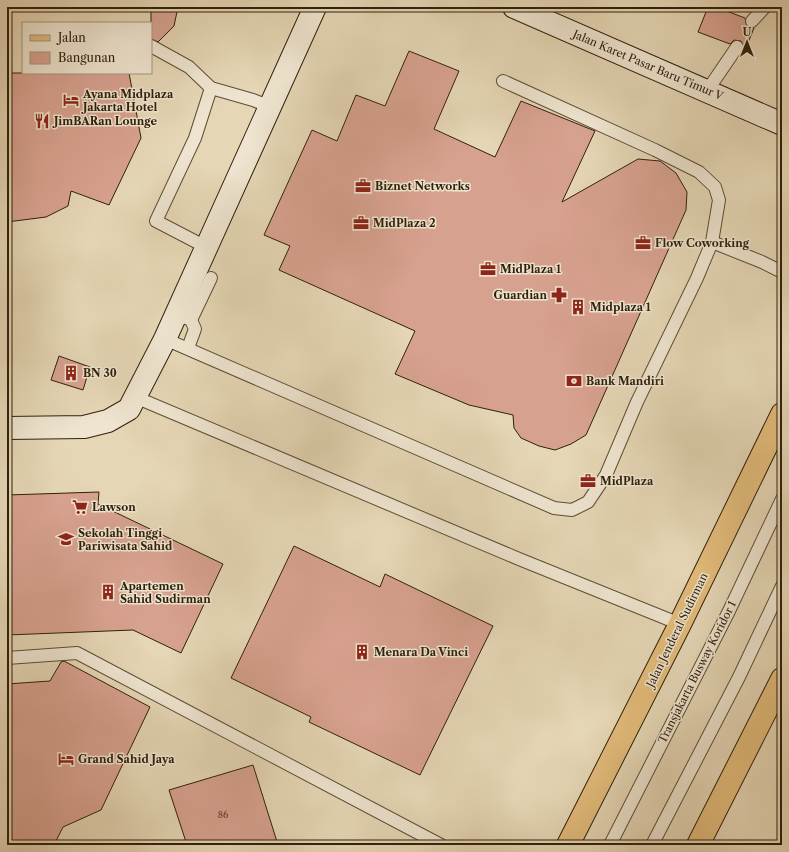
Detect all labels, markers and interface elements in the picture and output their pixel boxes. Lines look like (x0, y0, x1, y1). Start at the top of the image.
legend (22, 22, 152, 74)
north arrow (727, 22, 767, 62)
text: U (743, 25, 752, 39)
street label: Jalan Karet Pasar Baru Timur V (569, 26, 726, 103)
text: Jalan (56, 30, 86, 45)
text: Bangunan (58, 50, 116, 65)
place label: Ayana Midplaza Jakarta Hotel (81, 87, 174, 114)
hotel icon: Ayana Midplaza Jakarta Hotel (62, 91, 80, 109)
restaurant icon: JimBARan Lounge (33, 112, 51, 130)
place label: JimBARan Lounge (52, 114, 158, 128)
office icon: Biznet Networks (354, 177, 372, 195)
place label: Biznet Networks (375, 179, 470, 193)
office icon: MidPlaza 2 (352, 214, 370, 232)
place label: MidPlaza 2 (373, 216, 436, 230)
office icon: Flow Coworking (634, 234, 652, 252)
place label: Flow Coworking (655, 236, 750, 250)
office icon: MidPlaza 1 (479, 260, 497, 278)
place label: MidPlaza 1 (500, 262, 561, 276)
pharmacy icon: Guardian (550, 286, 568, 304)
place label: Guardian (494, 288, 547, 302)
building icon: Midplaza 1 (569, 298, 587, 316)
place label: Midplaza 1 (590, 300, 651, 314)
building icon: BN 30 (62, 364, 80, 382)
place label: BN 30 (83, 366, 117, 380)
bank icon: Bank Mandiri (565, 372, 583, 390)
place label: Bank Mandiri (586, 374, 664, 388)
office icon: MidPlaza (579, 472, 597, 490)
place label: MidPlaza (600, 474, 654, 488)
supermarket icon: Lawson (71, 498, 89, 516)
place label: Lawson (92, 500, 136, 514)
place label: Sekolah Tinggi Pariwisata Sahid (78, 526, 173, 553)
school or university icon: Sekolah Tinggi Pariwisata Sahid (57, 530, 75, 548)
street label: Jalan Jenderal Sudirman (642, 570, 711, 691)
place label: Apartemen Sahid Sudirman (119, 579, 211, 606)
building icon: Apartemen Sahid Sudirman (99, 583, 117, 601)
street label: Transjakarta Busway Koridor 1 (655, 598, 739, 746)
building icon: Menara Da Vinci (353, 643, 371, 661)
place label: Menara Da Vinci (374, 645, 468, 659)
hotel icon: Grand Sahid Jaya (57, 750, 75, 768)
place label: Grand Sahid Jaya (78, 752, 175, 766)
house number: 86 (218, 809, 228, 820)

